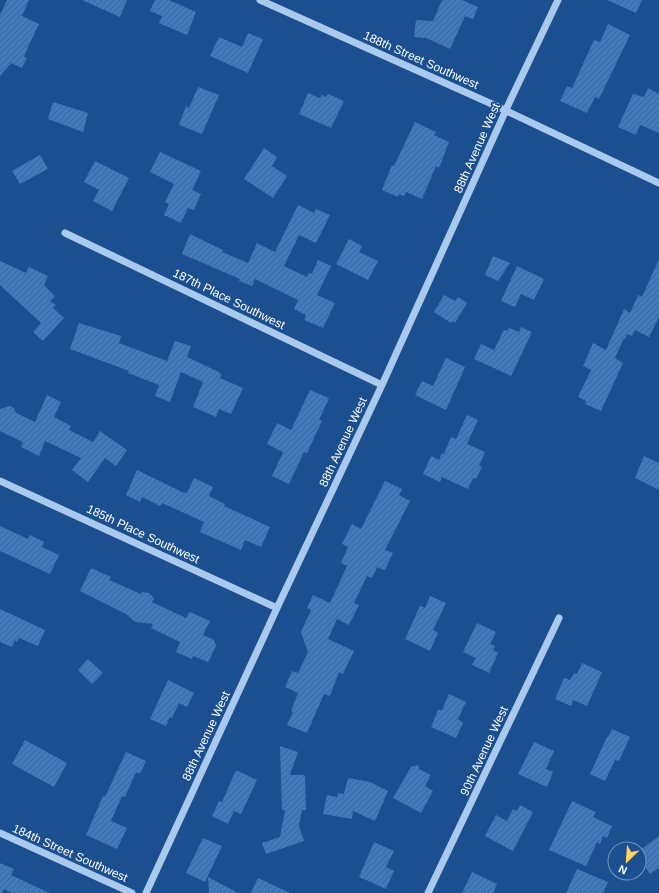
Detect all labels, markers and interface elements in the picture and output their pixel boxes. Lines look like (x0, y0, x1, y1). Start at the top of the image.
street label: 188th Street Southwest (361, 28, 481, 92)
street label: 88th Avenue West (451, 100, 503, 195)
street label: 187th Place Southwest (171, 266, 288, 332)
street label: 88th Avenue West (316, 395, 370, 489)
street label: 185th Place Southwest (84, 502, 202, 567)
street label: 88th Avenue West (179, 689, 233, 783)
street label: 90th Avenue West (457, 704, 511, 798)
street label: 184th Street Southwest (10, 821, 130, 885)
north arrow (607, 841, 647, 881)
text: N (617, 863, 629, 877)

